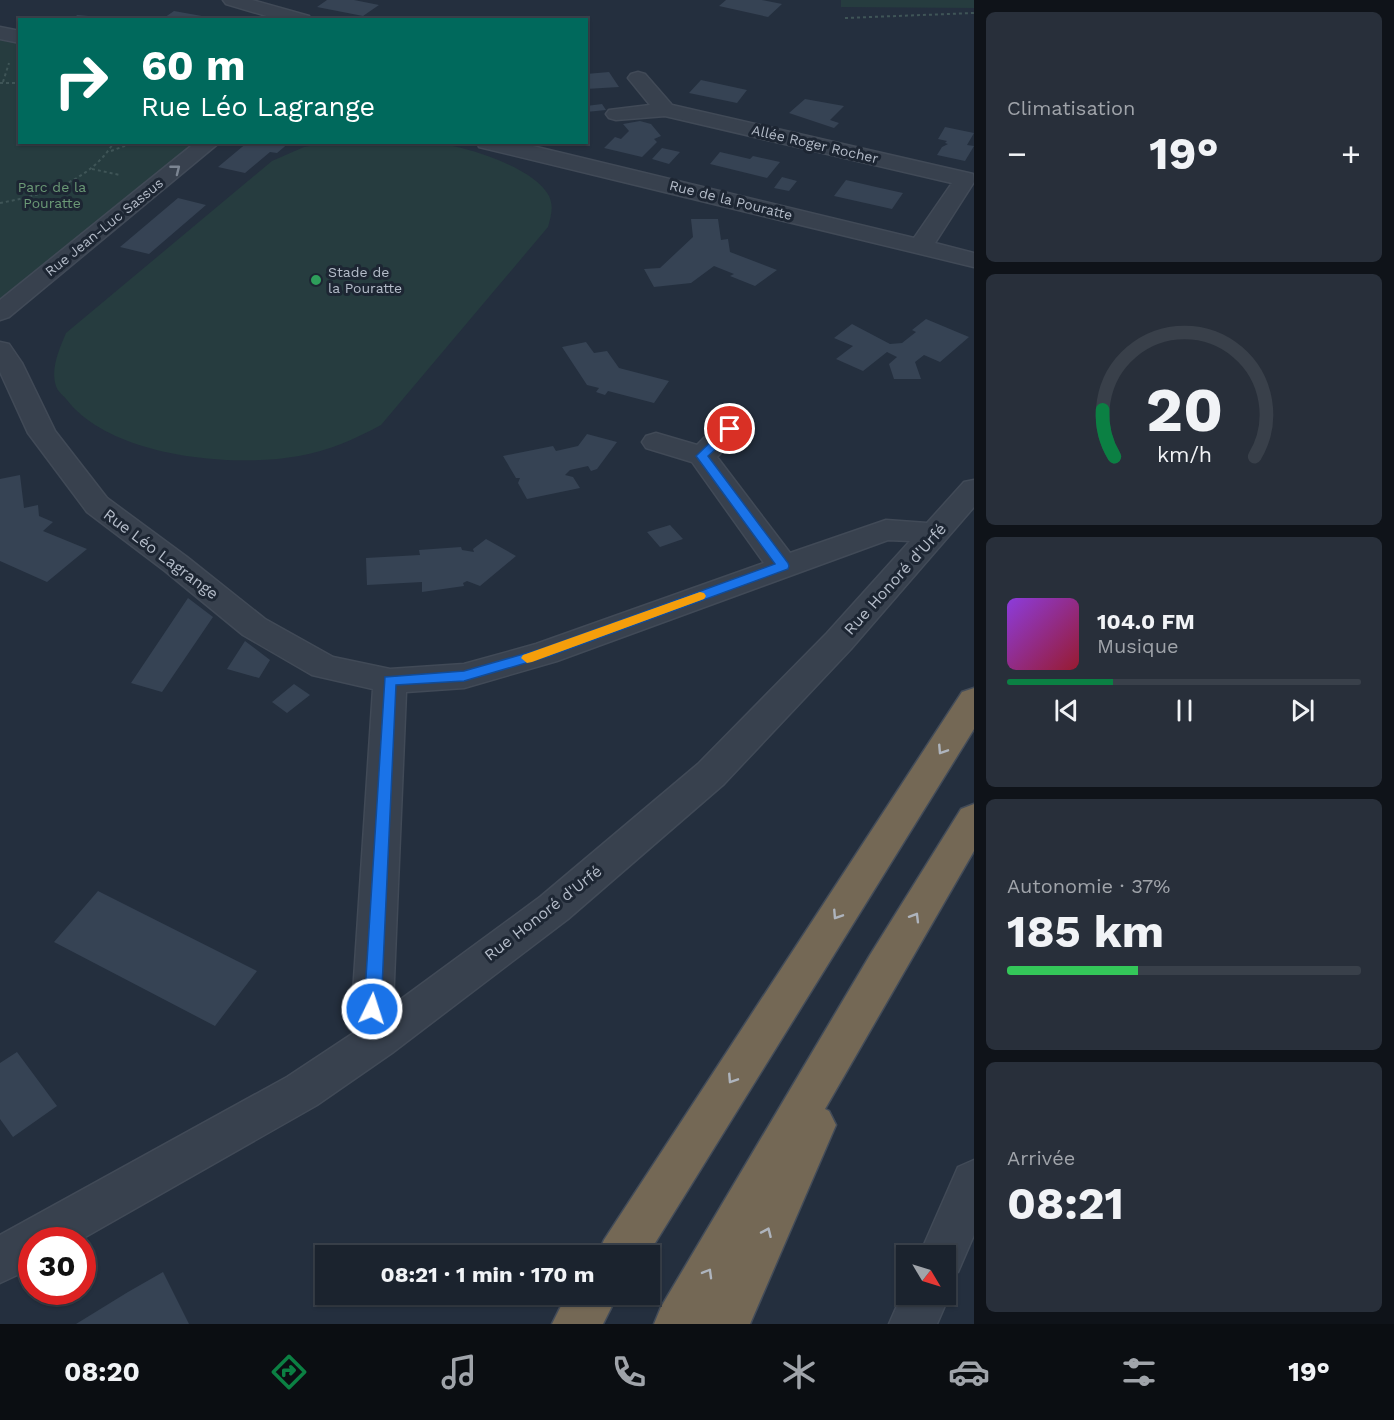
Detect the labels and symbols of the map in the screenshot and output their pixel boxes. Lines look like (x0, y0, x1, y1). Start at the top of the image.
street label: Allée Roger Rocher (750, 122, 880, 166)
one-way arrow (169, 166, 180, 177)
street label: Rue Jean-Luc Sassus (42, 175, 166, 279)
street label: Rue de la Pouratte (668, 177, 794, 223)
park label: Parc de la Pouratte (18, 179, 86, 211)
place label: Stade de la Pouratte (328, 264, 402, 296)
marker: Stade de la Pouratte (309, 273, 323, 287)
pin (704, 403, 755, 454)
street label: Rue Léo Lagrange (100, 505, 222, 603)
street label: Rue Honoré d'Urfé (840, 519, 950, 639)
one-way arrow (939, 744, 950, 755)
street label: Rue Honoré d'Urfé (481, 861, 605, 965)
one-way arrow (834, 908, 845, 919)
one-way arrow (907, 913, 919, 923)
position arrow (340, 977, 404, 1041)
one-way arrow (728, 1073, 740, 1083)
speed limit sign: 30 (18, 1227, 96, 1305)
one-way arrow (760, 1228, 772, 1239)
north arrow (896, 1245, 956, 1305)
one-way arrow (700, 1269, 712, 1279)

